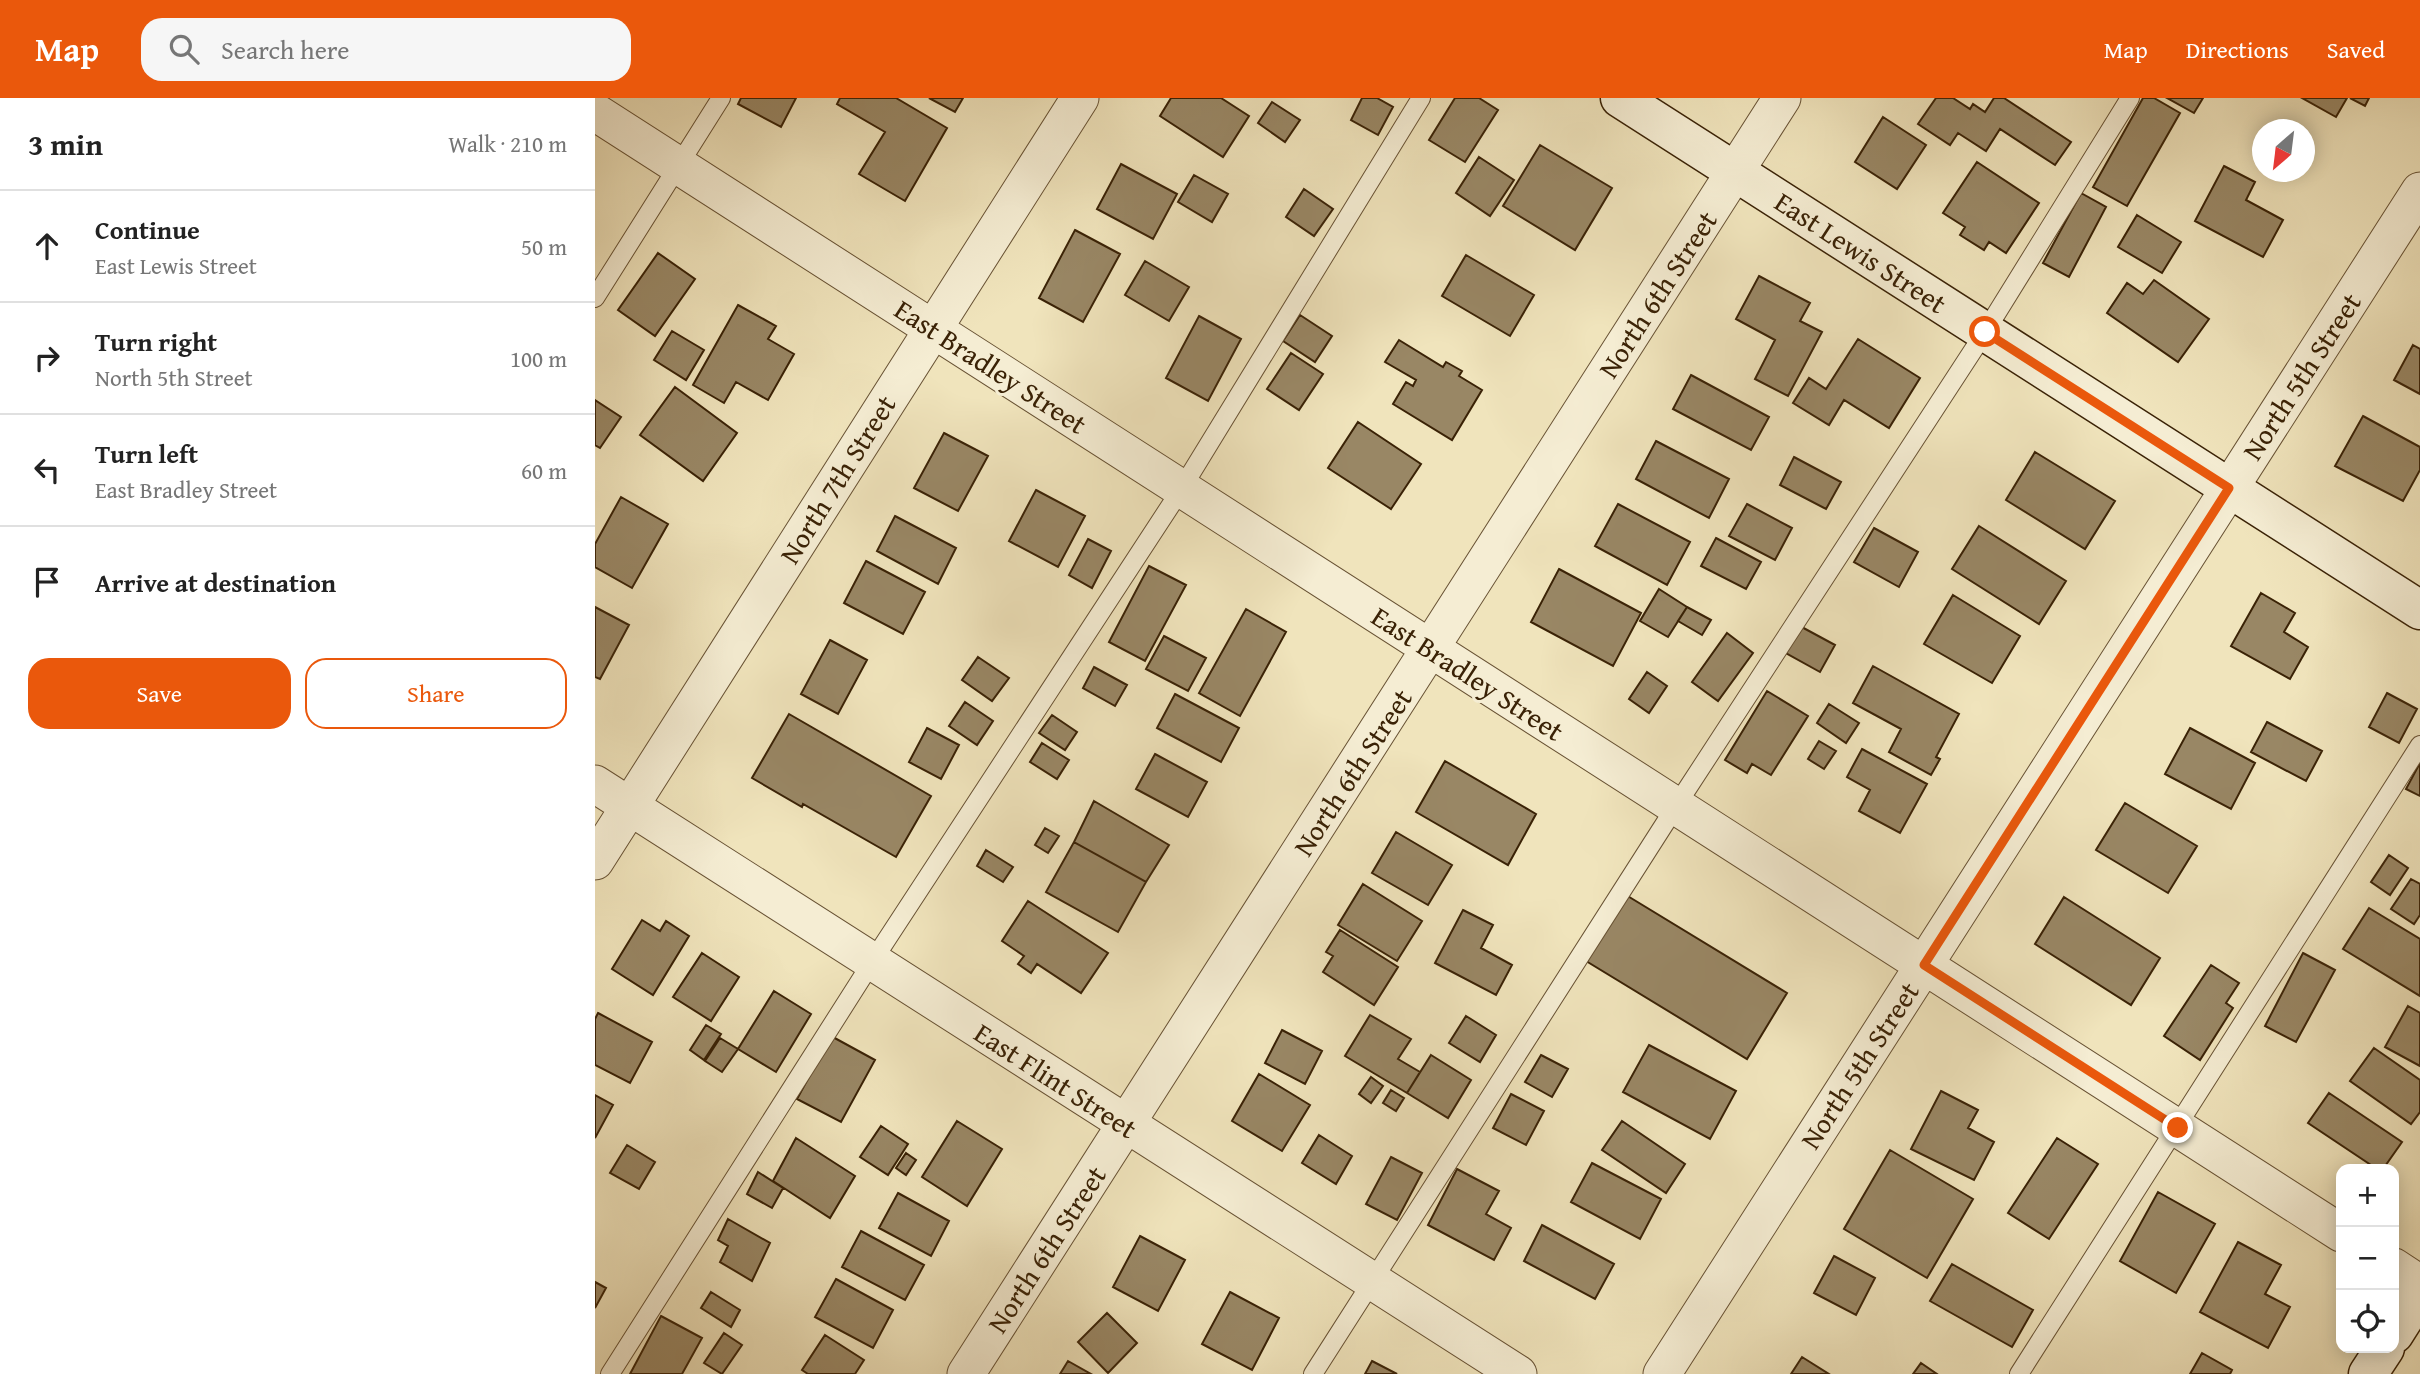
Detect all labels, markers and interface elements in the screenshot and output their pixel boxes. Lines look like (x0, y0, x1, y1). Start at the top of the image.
search box (141, 18, 631, 81)
text: Map (35, 25, 99, 73)
icon: search (165, 30, 203, 68)
text: Search here (221, 30, 349, 69)
text: Map (2104, 32, 2148, 67)
text: Directions (2186, 32, 2289, 67)
text: Saved (2327, 32, 2385, 67)
north arrow (2252, 119, 2315, 182)
text: 3 min (28, 122, 103, 166)
text: Walk · 210 m (448, 127, 567, 160)
street label: East Lewis Street (1767, 181, 1955, 323)
street label: North 6th Street (1588, 202, 1727, 386)
text: Continue (95, 210, 200, 249)
icon: ahead (28, 227, 66, 265)
text: 50 m (521, 230, 567, 263)
text: East Lewis Street (95, 249, 257, 282)
street label: North 5th Street (2232, 284, 2371, 468)
street label: East Bradley Street (887, 288, 1095, 444)
route start (1969, 316, 2000, 347)
text: Turn right (95, 322, 217, 361)
icon: right (28, 339, 66, 377)
text: 100 m (510, 342, 567, 375)
text: North 5th Street (95, 361, 253, 394)
street label: North 7th Street (769, 387, 905, 571)
text: Turn left (95, 434, 198, 473)
icon: left (28, 451, 66, 489)
text: 60 m (521, 454, 567, 487)
text: East Bradley Street (95, 473, 277, 506)
icon: arrive (28, 563, 66, 601)
text: Arrive at destination (95, 563, 336, 602)
street label: East Bradley Street (1364, 595, 1572, 751)
button: Save (28, 658, 291, 729)
button: Share (305, 658, 567, 729)
street label: North 6th Street (1283, 680, 1422, 864)
street label: North 5th Street (1790, 973, 1929, 1157)
street label: East Flint Street (967, 1012, 1145, 1148)
route end (2162, 1112, 2193, 1143)
street label: North 6th Street (977, 1157, 1116, 1341)
map controls (2336, 1164, 2399, 1353)
button: + (2336, 1164, 2399, 1227)
button: − (2336, 1227, 2399, 1290)
button: locate (2336, 1290, 2399, 1353)

